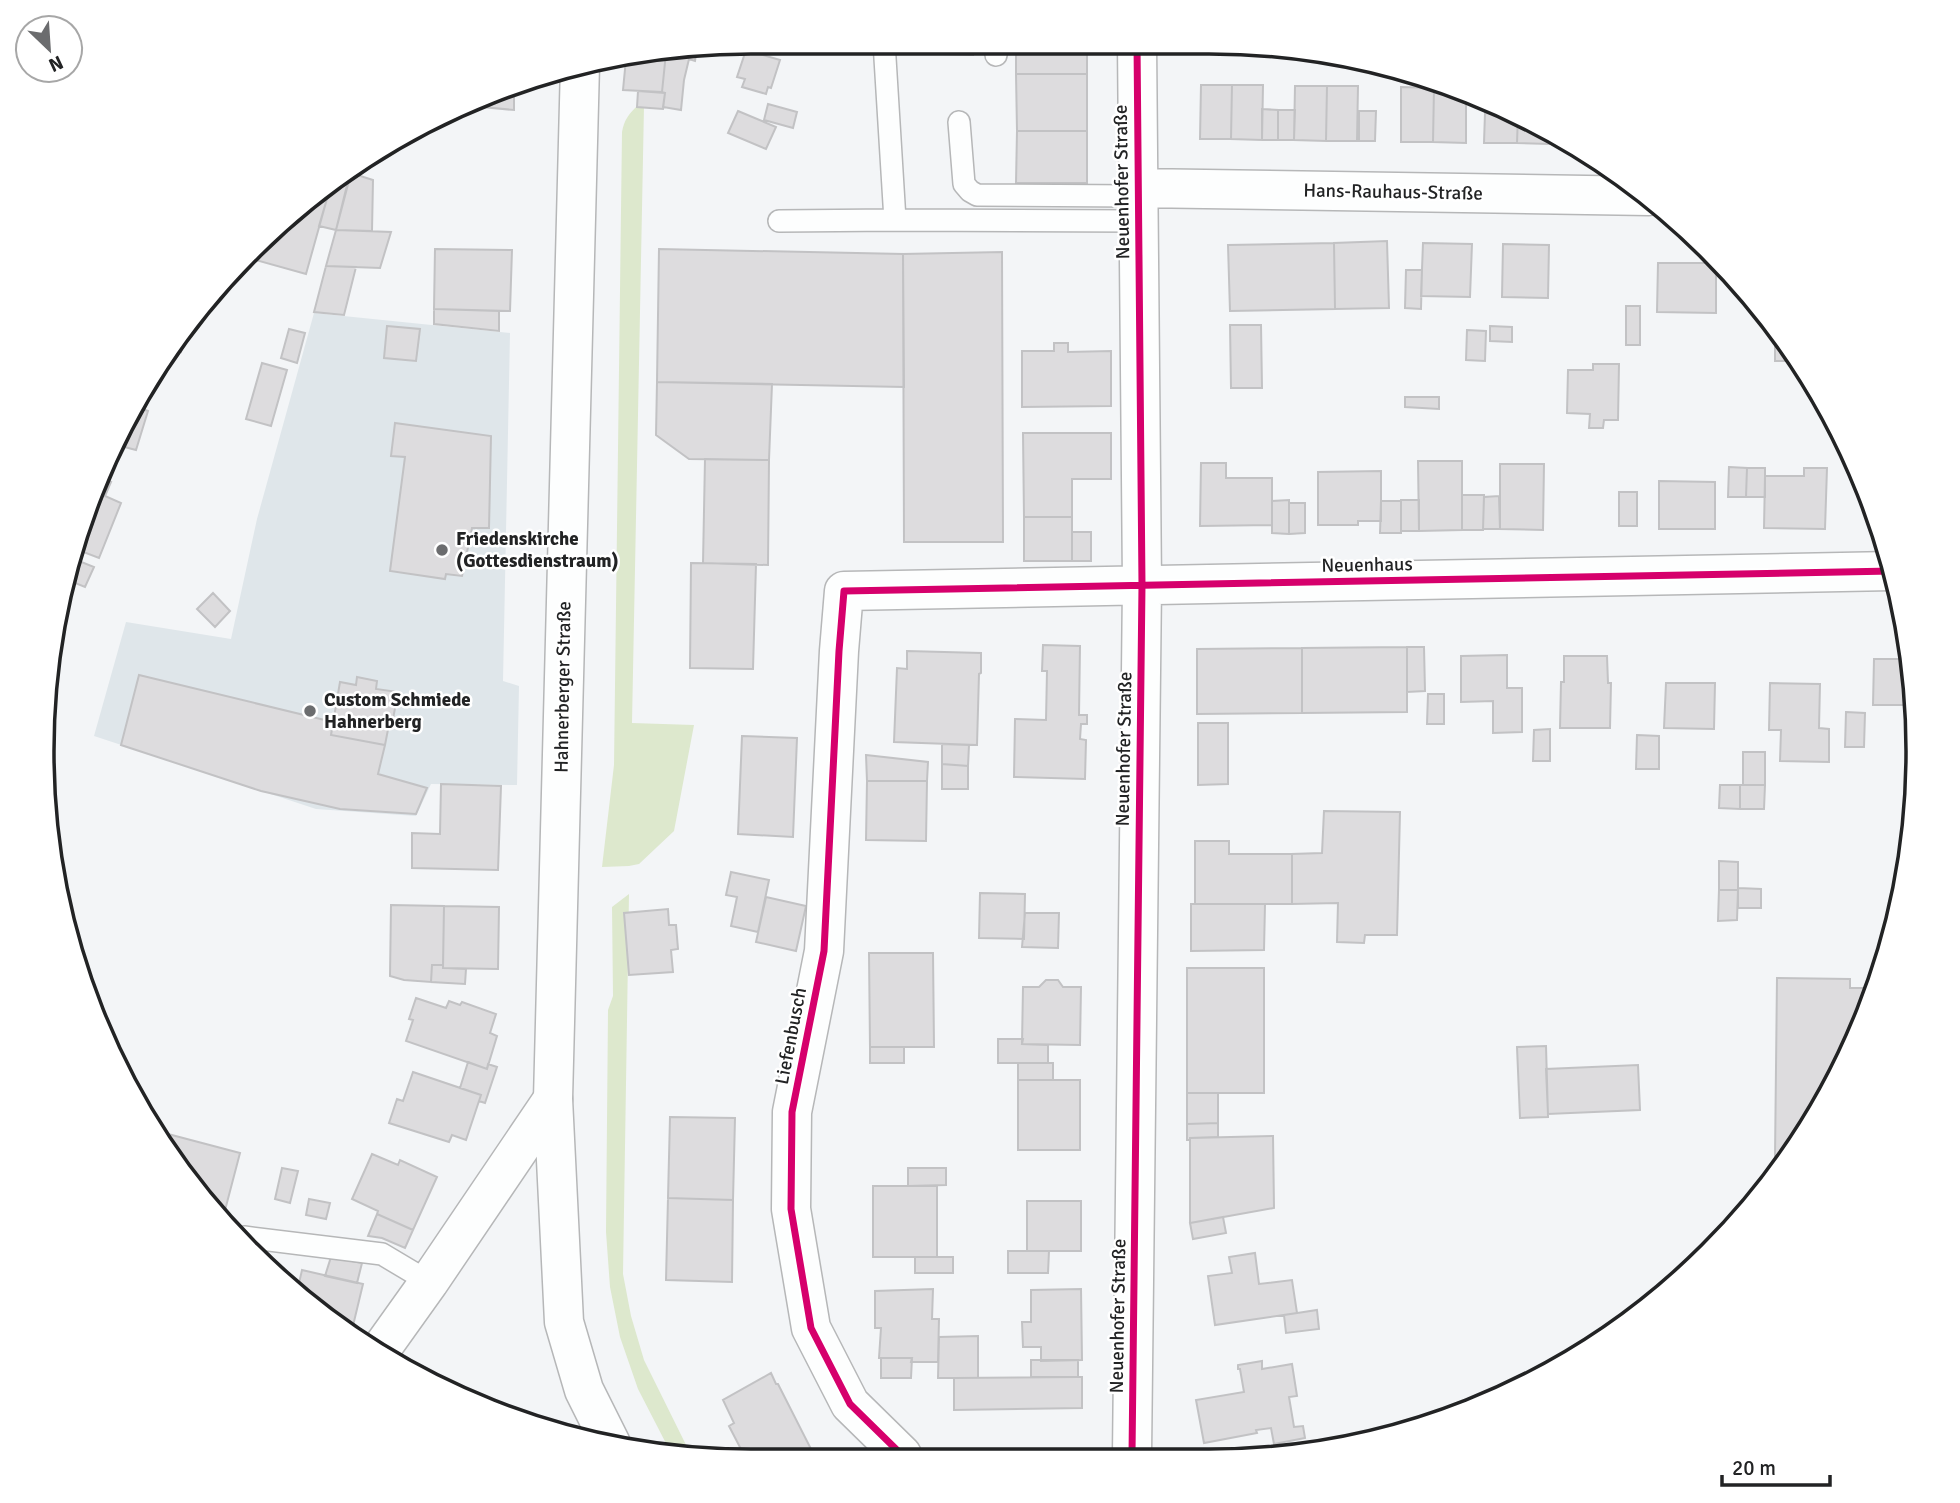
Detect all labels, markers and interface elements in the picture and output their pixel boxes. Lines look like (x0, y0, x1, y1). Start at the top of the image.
north arrow (14, 14, 84, 84)
text: N (45, 50, 67, 77)
street label: Neuenhofer Straße (1109, 104, 1135, 260)
street label: Hans-Rauhaus-Straße (1303, 178, 1483, 206)
place label: Friedenskirche (Gottesdienstraum) (456, 527, 619, 573)
marker: Friedenskirche (Gottesdienstraum) (434, 542, 450, 558)
street label: Neuenhaus (1321, 552, 1413, 578)
street label: Hahnerberger Straße (550, 601, 576, 773)
street label: Neuenhofer Straße (1111, 671, 1137, 827)
place label: Custom Schmiede Hahnerberg (324, 688, 471, 734)
marker: Custom Schmiede Hahnerberg (302, 703, 318, 719)
street label: Liefenbusch (770, 985, 812, 1087)
street label: Neuenhofer Straße (1105, 1238, 1131, 1394)
scale bar (1722, 1444, 1830, 1488)
text: 20 m (1732, 1455, 1776, 1481)

